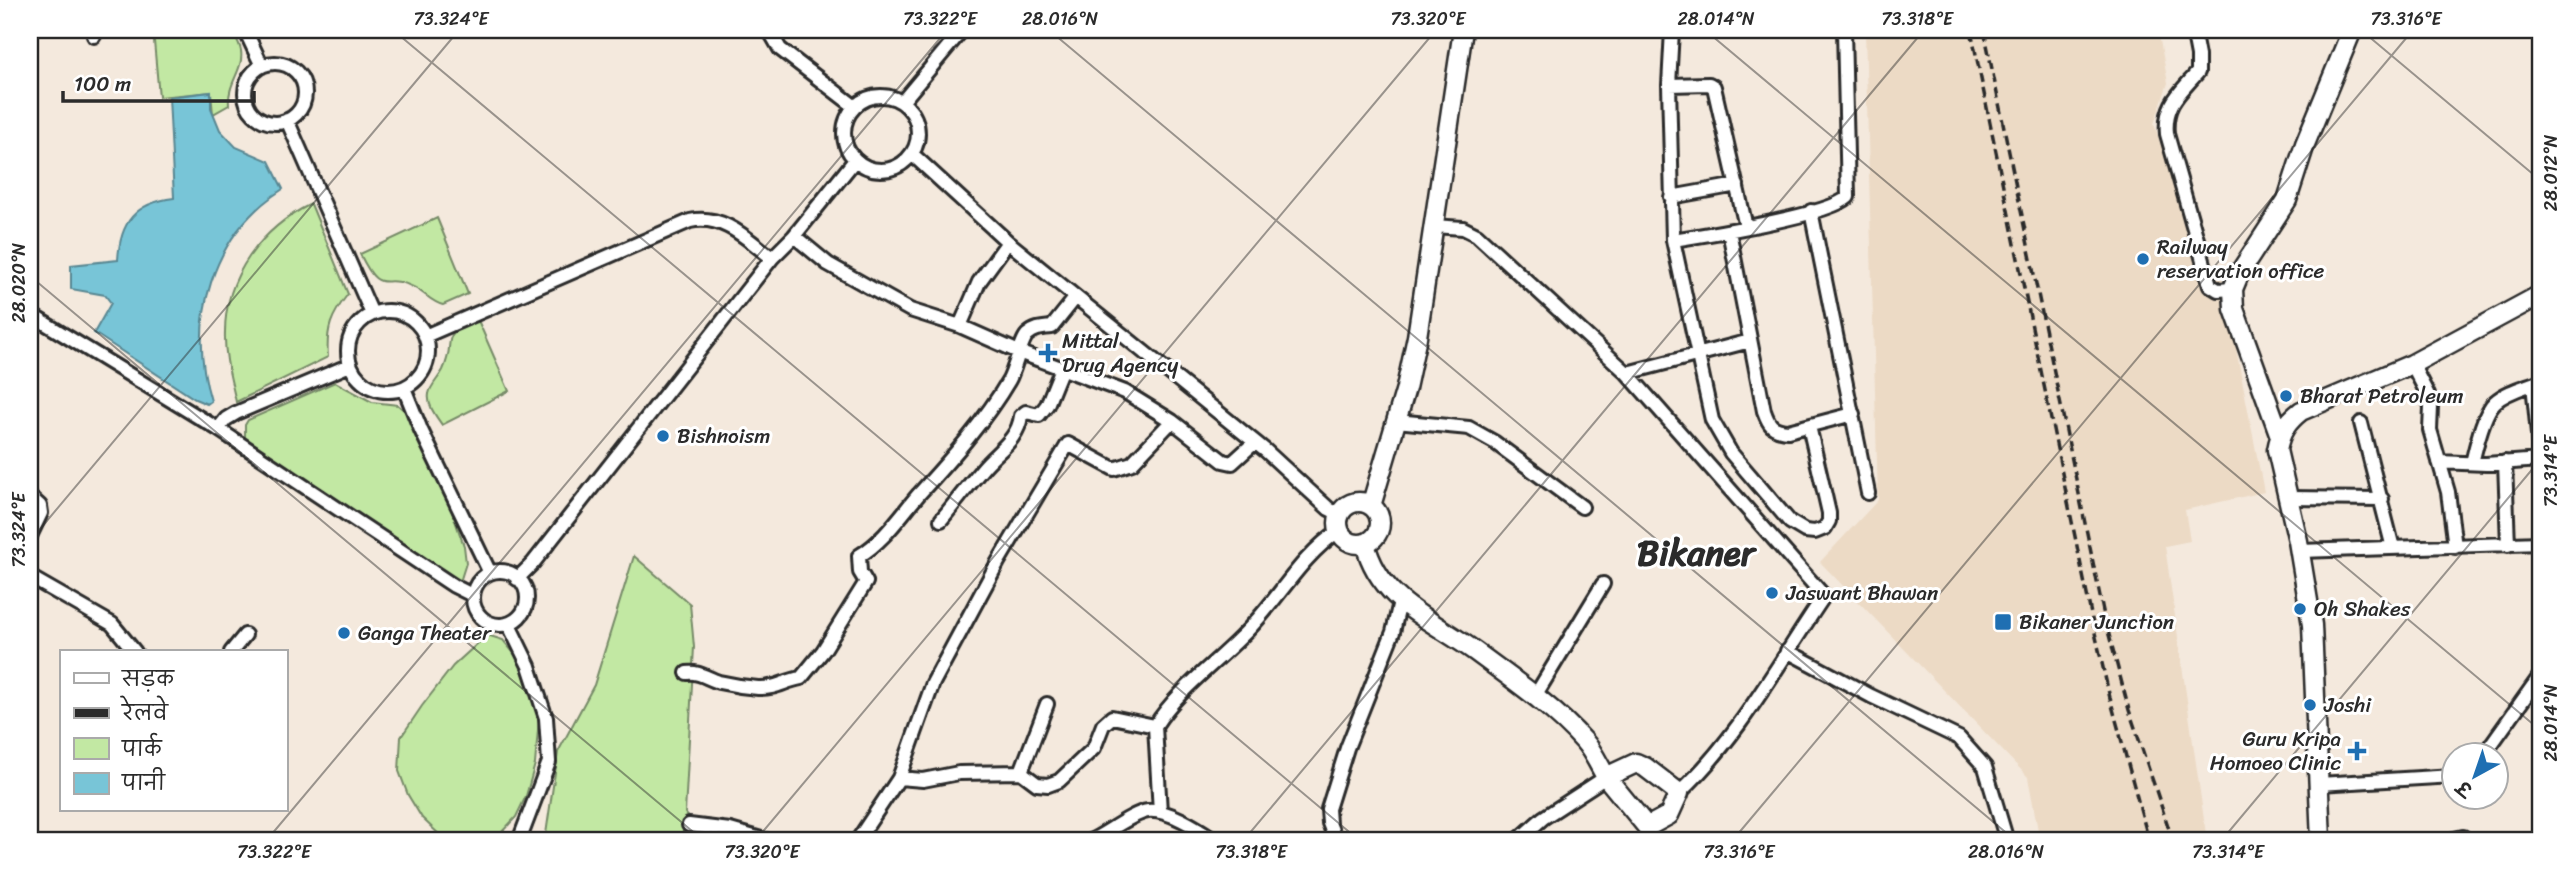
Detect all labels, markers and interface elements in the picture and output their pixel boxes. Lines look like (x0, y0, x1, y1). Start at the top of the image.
text: 73.324°E (414, 3, 489, 35)
text: 73.322°E (903, 3, 978, 35)
text: 28.016°N (1022, 3, 1099, 35)
text: 73.320°E (1391, 3, 1466, 35)
text: 28.014°N (1677, 3, 1755, 35)
text: 73.318°E (1881, 3, 1954, 35)
text: 73.316°E (2370, 3, 2443, 35)
scale bar (63, 60, 254, 104)
text: 100 m (74, 65, 131, 103)
text: 28.012°N (2535, 134, 2567, 211)
place label: Railway reservation office (2157, 228, 2325, 290)
text: 28.020°N (3, 242, 35, 323)
marker: Railway reservation office (2135, 251, 2151, 267)
place label: Mittal Drug Agency (1062, 322, 1178, 384)
marker: Mittal Drug Agency (1040, 345, 1056, 361)
place label: Bharat Petroleum (2300, 377, 2463, 415)
marker: Bharat Petroleum (2278, 388, 2294, 404)
place label: Bishnoism (677, 417, 770, 455)
marker: Bishnoism (655, 428, 671, 444)
text: 73.314°E (2535, 434, 2567, 507)
text: 73.324°E (3, 492, 35, 567)
district label: Bikaner (1637, 522, 1758, 584)
place label: Jaswant Bhawan (1785, 574, 1938, 612)
marker: Jaswant Bhawan (1764, 585, 1780, 601)
place label: Oh Shakes (2314, 590, 2411, 628)
marker: Oh Shakes (2292, 601, 2308, 617)
place label: Bikaner Junction (2019, 603, 2174, 641)
marker: Bikaner Junction (1993, 612, 2013, 632)
place label: Ganga Theater (358, 614, 492, 652)
marker: Ganga Theater (336, 625, 352, 641)
legend (60, 650, 287, 812)
text: सड़क (121, 660, 175, 698)
text: 28.014°N (2535, 684, 2567, 762)
place label: Joshi (2323, 686, 2372, 724)
text: रेलवे (119, 694, 169, 732)
marker: Joshi (2302, 697, 2318, 713)
place label: Guru Kripa Homoeo Clinic (2210, 720, 2342, 782)
text: पार्क (121, 730, 163, 768)
marker: Guru Kripa Homoeo Clinic (2347, 741, 2367, 761)
north arrow (2440, 742, 2510, 812)
text: पानी (121, 764, 167, 802)
text: उ (2447, 770, 2481, 807)
text: 73.322°E (237, 836, 312, 868)
text: 73.320°E (725, 836, 800, 868)
text: 73.318°E (1215, 836, 1288, 868)
text: 73.316°E (1703, 836, 1776, 868)
text: 28.016°N (1968, 836, 2045, 868)
text: 73.314°E (2192, 836, 2265, 868)

